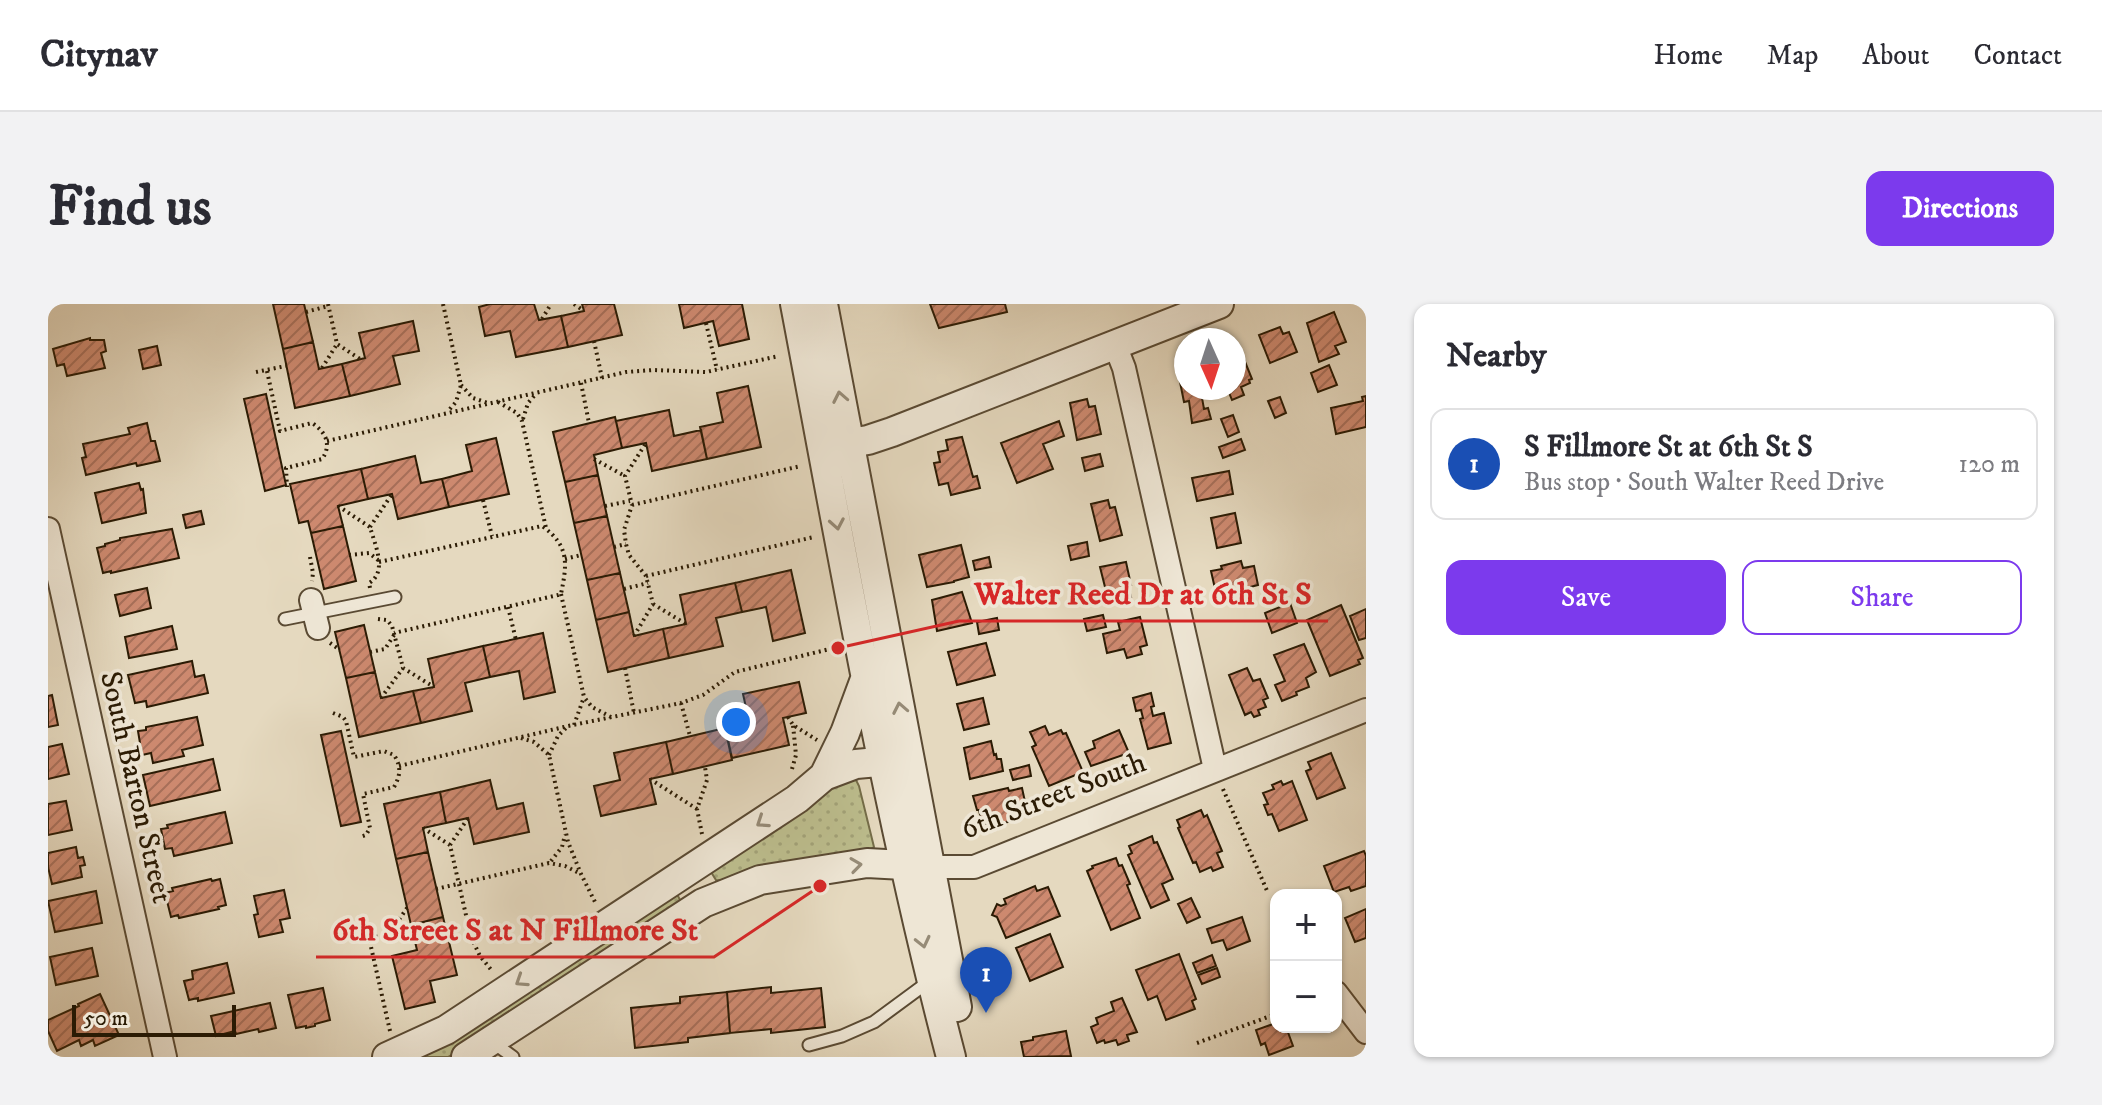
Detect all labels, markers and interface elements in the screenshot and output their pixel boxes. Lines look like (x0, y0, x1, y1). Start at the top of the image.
text: Citynav (40, 31, 158, 79)
text: Home (1654, 38, 1723, 73)
text: Map (1767, 38, 1818, 73)
text: About (1862, 38, 1929, 73)
text: Contact (1973, 38, 2062, 73)
button: Directions (1866, 171, 2054, 246)
text: Find us (48, 173, 212, 243)
north arrow (1174, 328, 1246, 400)
text: Nearby (1446, 335, 1547, 377)
one-way arrow (833, 391, 850, 404)
text: S Fillmore St at 6th St S (1524, 429, 1813, 466)
text: 1 (1469, 448, 1479, 481)
text: 120 m (1959, 448, 2020, 481)
text: Bus stop · South Walter Reed Drive (1524, 466, 1884, 499)
one-way arrow (827, 517, 844, 531)
button: Save (1446, 560, 1726, 635)
button: Share (1742, 560, 2022, 635)
callout: Walter Reed Dr at 6th St S (959, 565, 1328, 621)
text: Walter Reed Dr at 6th St S (973, 575, 1312, 615)
street label: South Barton Street (91, 668, 180, 907)
one-way arrow (892, 701, 909, 714)
your location (716, 702, 756, 742)
street label: 6th Street South (956, 744, 1151, 849)
one-way arrow (756, 813, 770, 828)
one-way arrow (850, 857, 863, 874)
map controls (1270, 889, 1342, 1033)
button: + (1270, 889, 1342, 961)
callout: 6th Street S at N Fillmore St (316, 901, 714, 957)
text: 6th Street S at N Fillmore St (332, 911, 699, 951)
one-way arrow (914, 934, 931, 948)
pin: 1 (960, 947, 1012, 1013)
button: − (1270, 961, 1342, 1033)
one-way arrow (515, 971, 530, 986)
scale bar (72, 1001, 236, 1037)
text: 50 m (84, 1005, 128, 1032)

